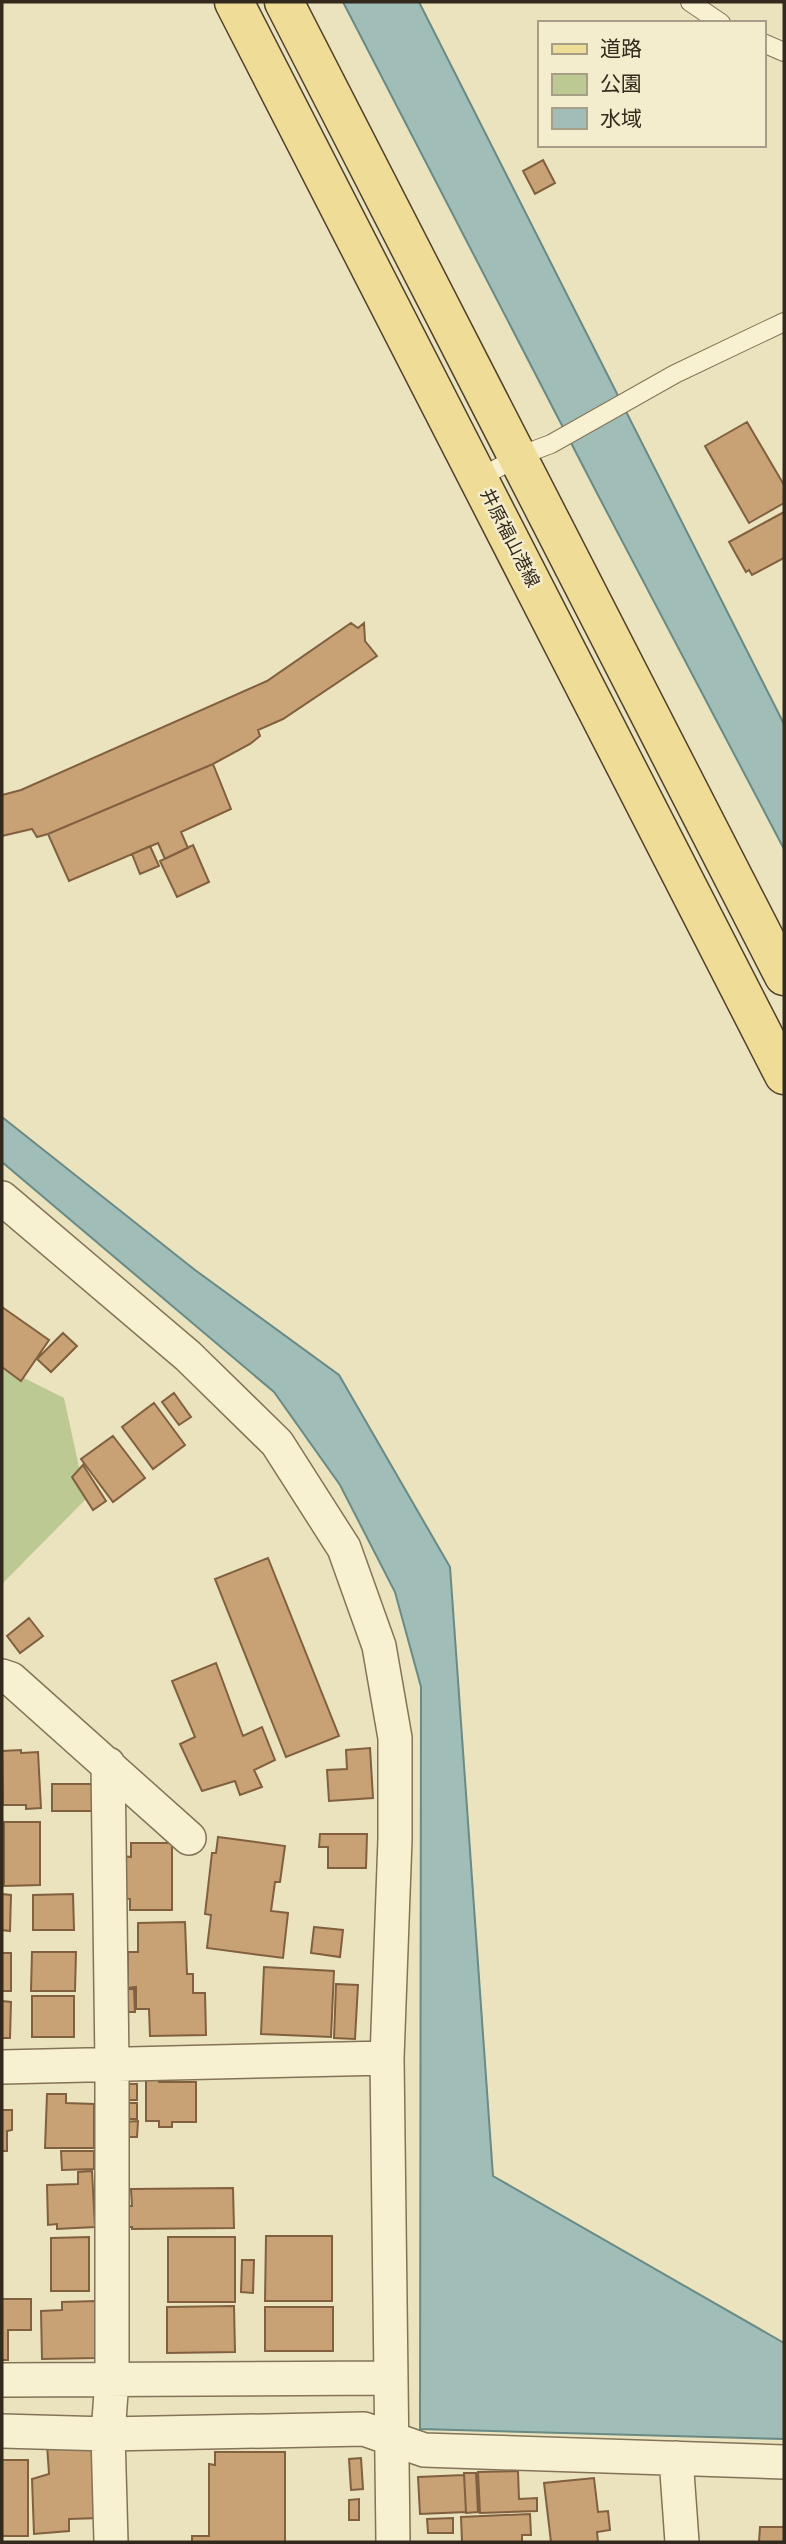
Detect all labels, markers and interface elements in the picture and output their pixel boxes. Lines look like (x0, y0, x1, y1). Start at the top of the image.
legend (538, 21, 765, 147)
text: 道路 (600, 35, 642, 62)
text: 公園 (600, 70, 642, 97)
text: 水域 (600, 105, 642, 132)
street label: 井原福山港線 (476, 484, 545, 591)

